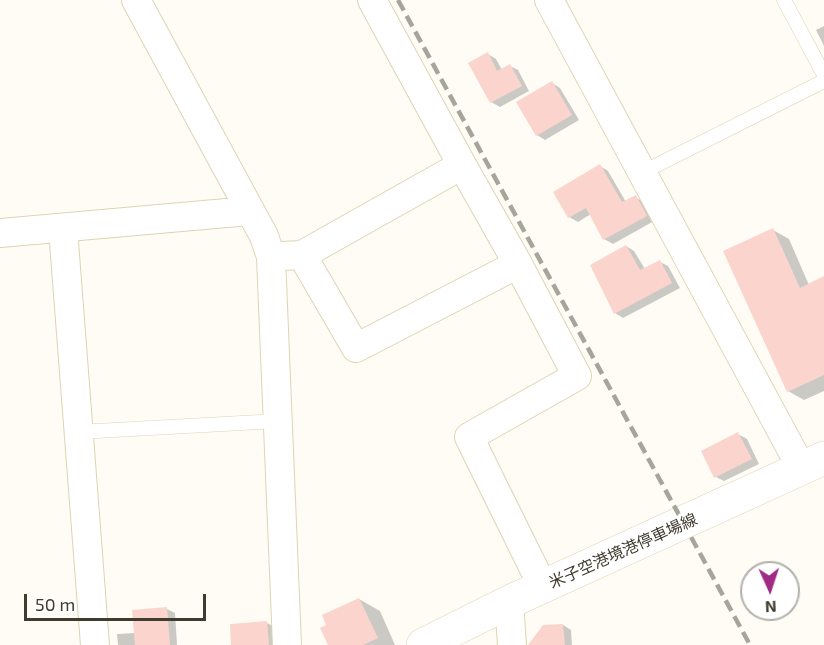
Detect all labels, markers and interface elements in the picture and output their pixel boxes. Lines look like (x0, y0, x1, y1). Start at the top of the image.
street label: 米子空港境港停車場線 (546, 510, 700, 592)
north arrow (740, 561, 800, 621)
scale bar (27, 582, 208, 620)
text: 50 m (35, 593, 75, 615)
text: N (765, 598, 777, 617)

